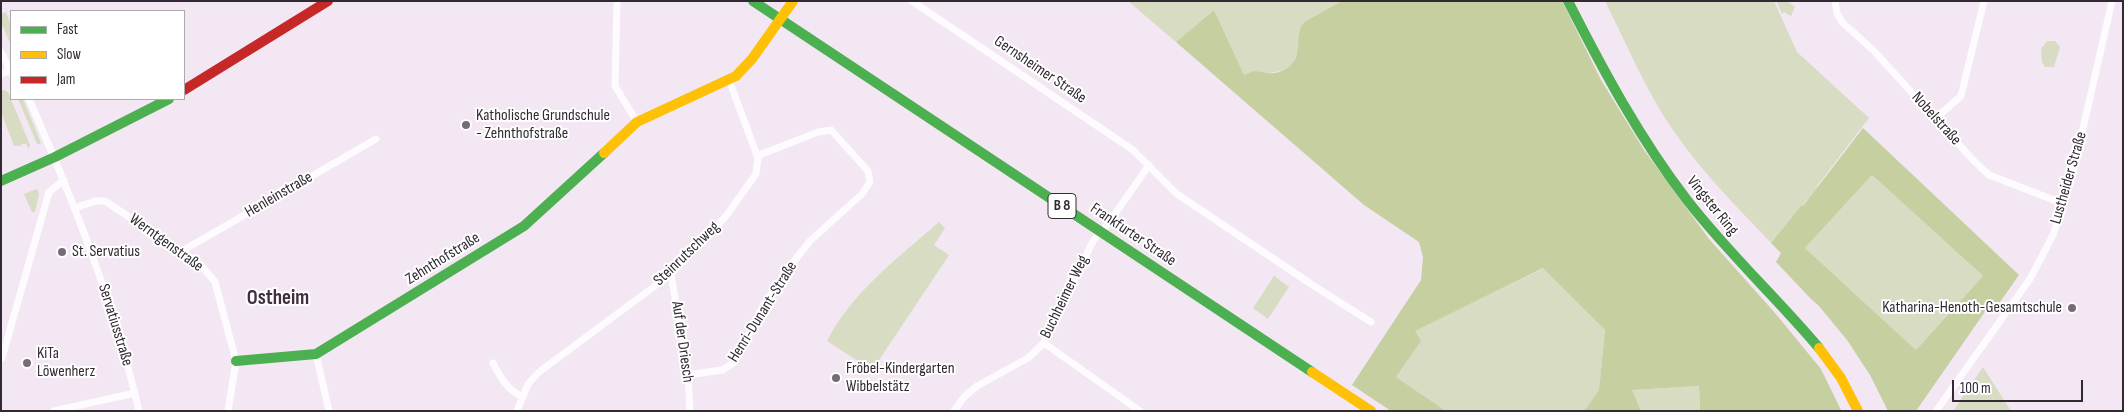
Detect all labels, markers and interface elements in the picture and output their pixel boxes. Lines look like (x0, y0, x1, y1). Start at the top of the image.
legend (10, 10, 185, 100)
text: Fast (57, 20, 78, 39)
street label: Gernsheimer Straße (990, 32, 1090, 108)
text: Slow (57, 45, 81, 64)
text: Jam (57, 70, 75, 89)
street label: Nobelstraße (1907, 88, 1965, 150)
place label: Katholische Grundschule - Zehnthofstraße (476, 106, 610, 144)
marker: Katholische Grundschule - Zehnthofstraße (460, 119, 472, 131)
street label: Lustheider Straße (2047, 130, 2091, 226)
street label: Henleinstraße (242, 168, 316, 222)
street label: Vingster Ring (1682, 172, 1742, 240)
road number: B 8 (1048, 194, 1076, 218)
street label: Frankfurter Straße (1086, 199, 1180, 271)
street label: Werntgenstraße (125, 210, 207, 276)
street label: Steinrutschweg (650, 218, 724, 290)
street label: Zehnthofstraße (402, 229, 484, 289)
place label: St. Servatius (72, 242, 140, 262)
marker: St. Servatius (56, 246, 68, 258)
street label: Buchheimer Weg (1037, 252, 1093, 342)
street label: Henri-Dunant-Straße (724, 258, 802, 366)
street label: Servatiusstraße (93, 282, 137, 368)
district label: Ostheim (247, 286, 309, 312)
place label: Katharina-Henoth-Gesamtschule (1882, 298, 2062, 318)
street label: Auf der Driesch (667, 300, 697, 384)
marker: Katharina-Henoth-Gesamtschule (2066, 302, 2078, 314)
place label: KiTa Löwenherz (37, 344, 95, 382)
marker: KiTa Löwenherz (21, 357, 33, 369)
place label: Fröbel-Kindergarten Wibbelstätz (846, 359, 954, 397)
scale bar (1954, 370, 2085, 402)
marker: Fröbel-Kindergarten Wibbelstätz (830, 372, 842, 384)
text: 100 m (1960, 379, 1991, 398)

